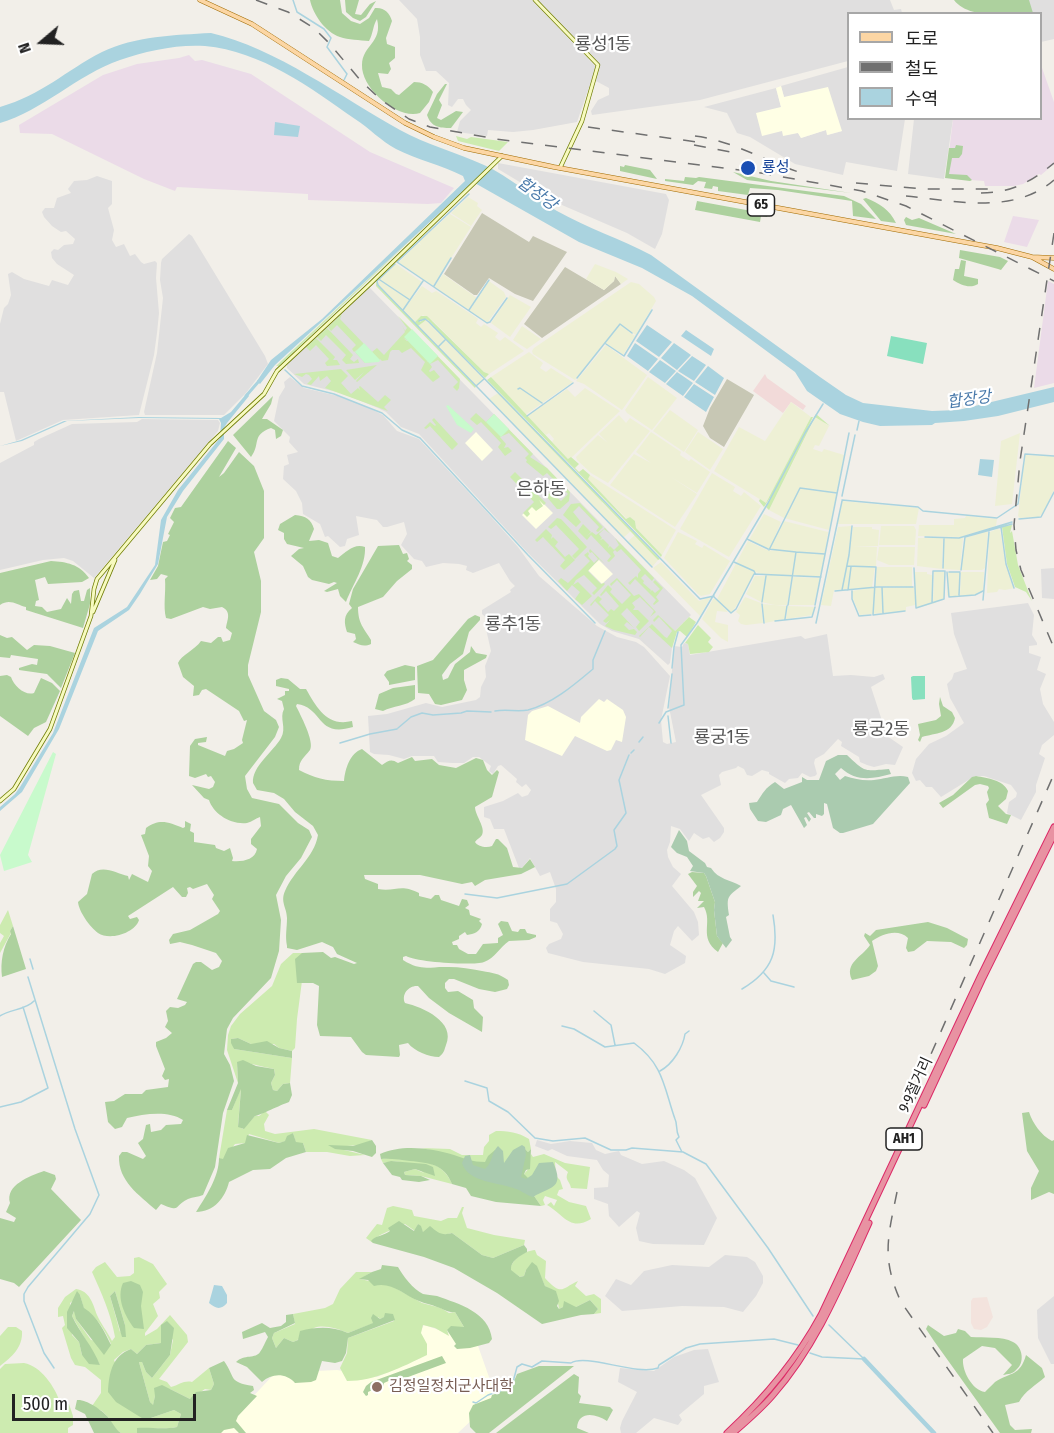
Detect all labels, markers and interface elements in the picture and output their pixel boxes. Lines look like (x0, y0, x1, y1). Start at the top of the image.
north arrow (12, 12, 72, 72)
legend (847, 12, 1042, 120)
text: 도로 (905, 28, 938, 50)
district label: 룡성1동 (575, 34, 631, 56)
text: N (14, 40, 35, 56)
text: 철도 (905, 58, 938, 80)
text: 수역 (905, 88, 938, 110)
marker: 룡성 (739, 159, 757, 177)
place label: 룡성 (762, 159, 790, 177)
water label: 합장강 (513, 173, 561, 215)
road number: 65 (748, 194, 774, 216)
water label: 합장강 (946, 387, 992, 413)
district label: 은하동 (516, 479, 566, 501)
district label: 룡추1동 (485, 614, 541, 636)
district label: 룡궁2동 (852, 719, 910, 741)
district label: 룡궁1동 (694, 727, 750, 749)
street label: 9·9절거리 (895, 1054, 937, 1116)
road number: AH1 (886, 1128, 922, 1150)
place label: 김정일정치군사대학 (389, 1378, 513, 1396)
marker: 김정일정치군사대학 (370, 1380, 384, 1394)
scale bar (15, 1382, 200, 1420)
text: 500 m (23, 1393, 68, 1415)

